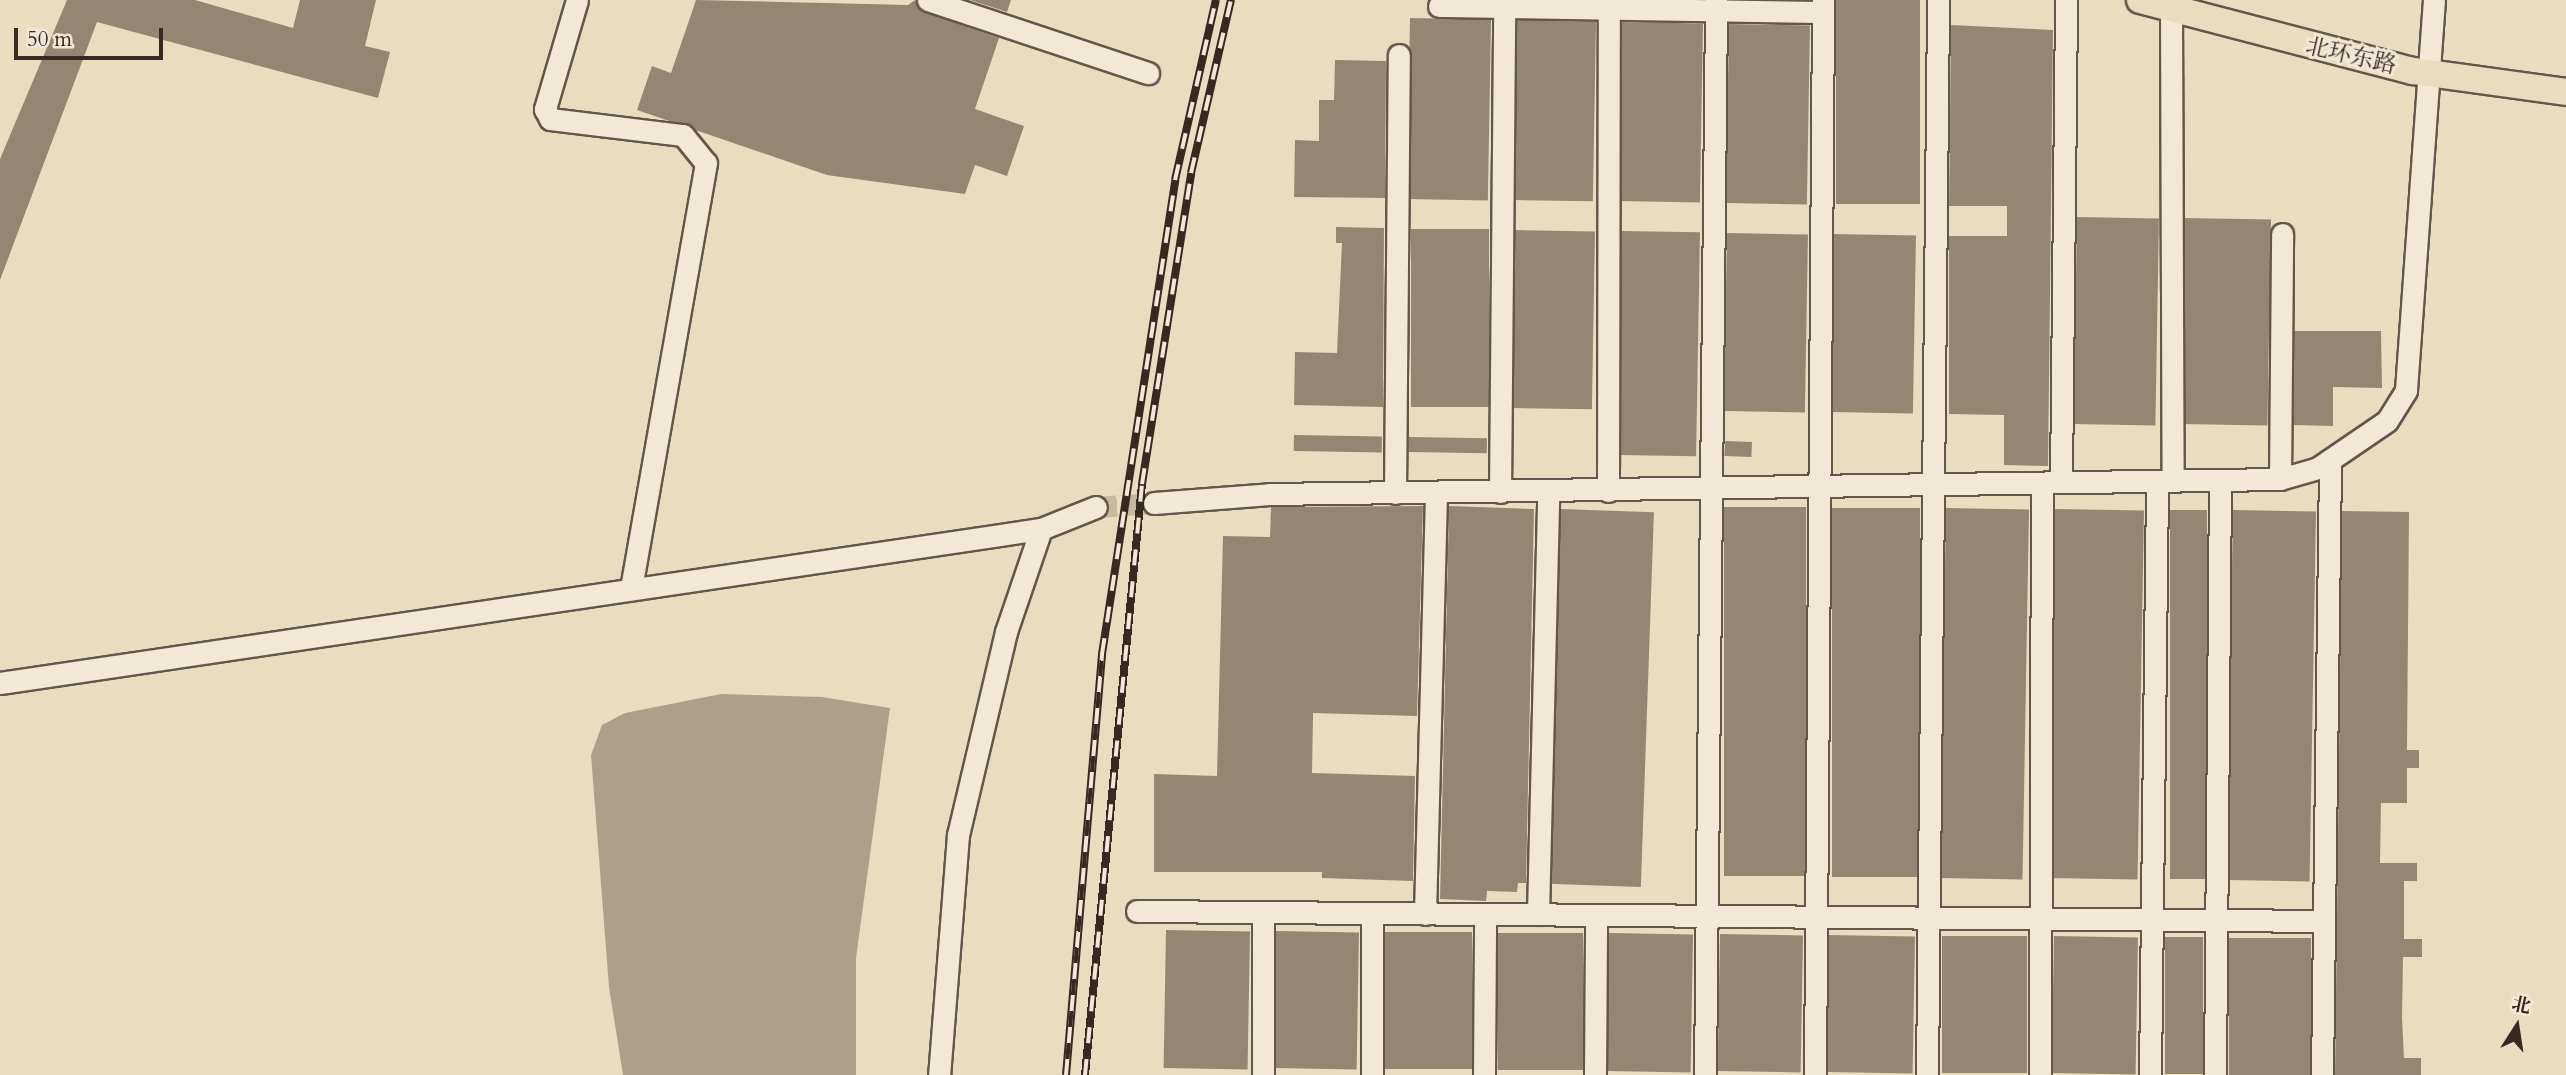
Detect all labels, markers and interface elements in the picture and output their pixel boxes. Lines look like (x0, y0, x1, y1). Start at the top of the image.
scale bar (18, 14, 166, 58)
text: 50 m (27, 25, 72, 54)
street label: 北环东路 (2303, 32, 2399, 80)
north arrow (2482, 991, 2552, 1061)
text: 北 (2509, 991, 2533, 1020)

